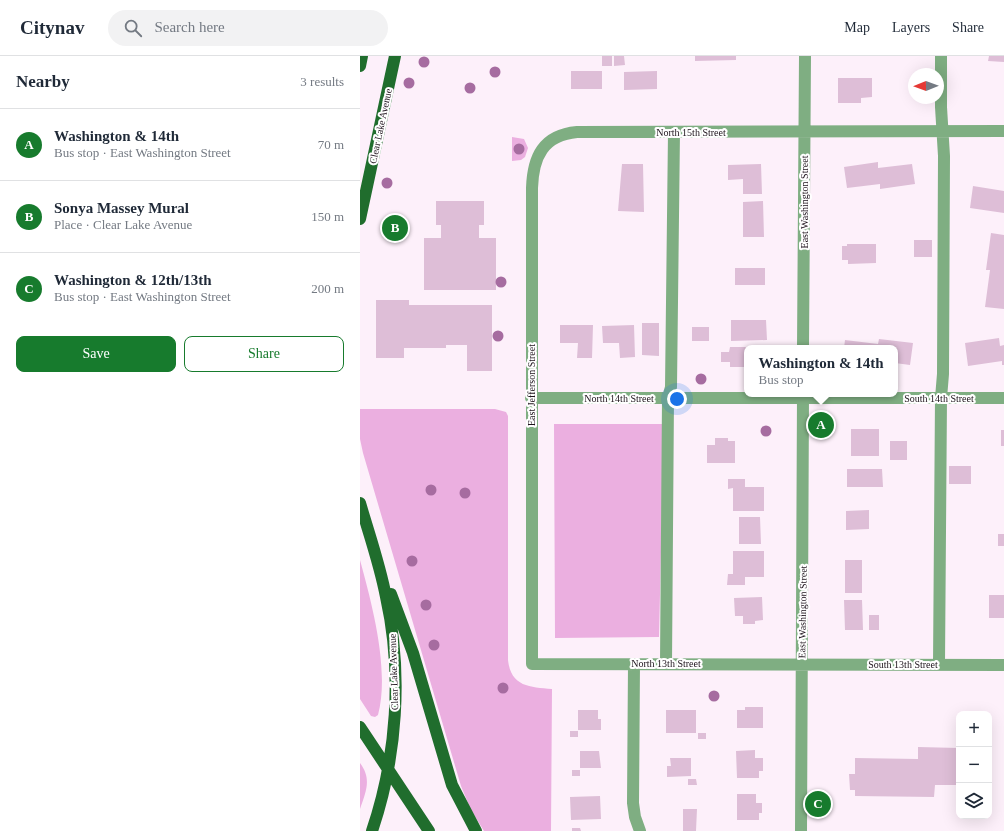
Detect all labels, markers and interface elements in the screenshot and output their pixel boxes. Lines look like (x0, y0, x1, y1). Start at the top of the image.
search box (108, 10, 388, 46)
text: Citynav (20, 17, 84, 38)
icon: search (122, 17, 144, 39)
text: Search here (154, 19, 225, 35)
text: Map (844, 20, 870, 35)
text: Layers (892, 20, 930, 35)
text: Share (952, 20, 984, 35)
north arrow (908, 68, 944, 104)
text: Nearby (16, 72, 70, 91)
text: 3 results (300, 74, 344, 89)
street label: Clear Lake Avenue (367, 87, 394, 165)
street label: North 15th Street (656, 127, 726, 138)
text: Washington & 14th (54, 128, 179, 144)
text: A (24, 137, 34, 152)
text: 70 m (318, 137, 344, 152)
text: Bus stop · East Washington Street (54, 145, 231, 160)
street label: East Washington Street (799, 155, 810, 248)
text: Sonya Massey Mural (54, 200, 189, 216)
text: B (25, 209, 33, 224)
text: 150 m (311, 209, 344, 224)
pin: B (382, 213, 408, 243)
text: Place · Clear Lake Avenue (54, 217, 192, 232)
text: Washington & 12th/13th (54, 272, 212, 288)
text: C (24, 281, 34, 296)
text: 200 m (311, 281, 344, 296)
text: Bus stop · East Washington Street (54, 289, 231, 304)
button: Save (16, 336, 176, 372)
button: Share (184, 336, 344, 372)
street label: East Jefferson Street (526, 344, 537, 426)
popup (744, 345, 898, 397)
text: Washington & 14th (758, 355, 884, 371)
text: Bus stop (758, 372, 804, 387)
your location (667, 389, 687, 409)
street label: North 14th Street (584, 393, 654, 404)
street label: South 14th Street (904, 393, 974, 404)
pin: A (808, 410, 834, 440)
street label: East Washington Street (796, 565, 809, 659)
street label: Clear Lake Avenue (387, 633, 400, 710)
street label: North 13th Street (631, 658, 701, 669)
street label: South 13th Street (868, 659, 938, 670)
map controls (956, 711, 992, 819)
button: + (956, 711, 992, 747)
button: − (956, 747, 992, 783)
button: layers (956, 783, 992, 819)
pin: C (805, 789, 831, 819)

